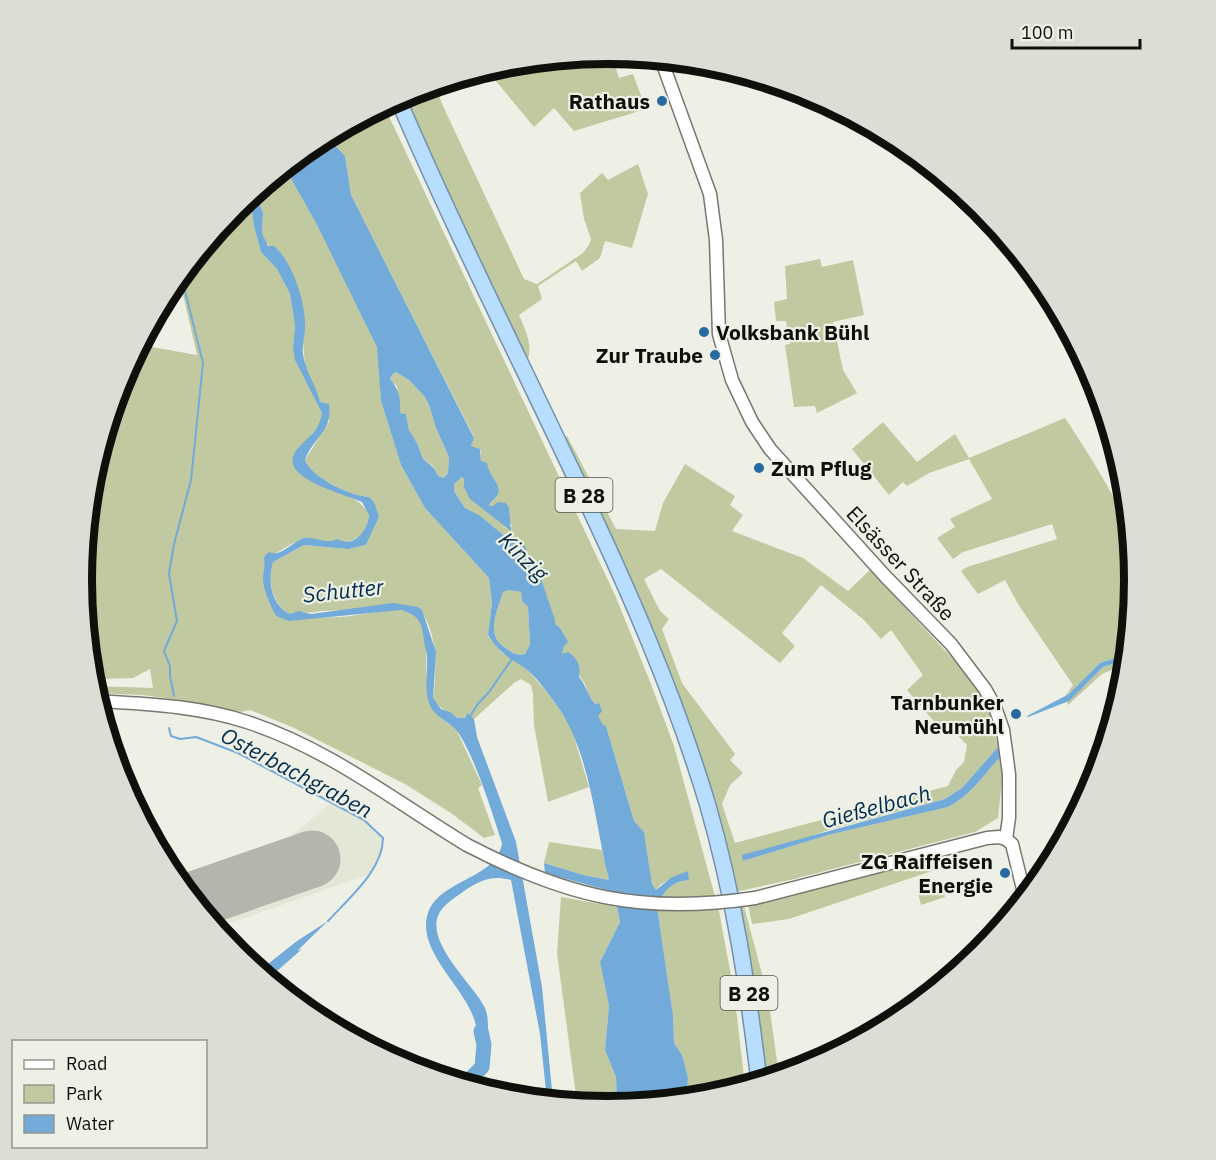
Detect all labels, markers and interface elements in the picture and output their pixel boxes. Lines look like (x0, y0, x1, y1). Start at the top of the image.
scale bar (1012, 12, 1140, 50)
text: 100 m (1021, 21, 1073, 44)
place label: Rathaus (569, 87, 650, 115)
marker: Rathaus (655, 94, 669, 108)
place label: Volksbank Bühl (716, 318, 869, 346)
marker: Volksbank Bühl (697, 325, 711, 339)
place label: Zur Traube (596, 341, 703, 369)
marker: Zur Traube (708, 348, 722, 362)
place label: Zum Pflug (771, 454, 872, 482)
marker: Zum Pflug (752, 461, 766, 475)
road number: B 28 (556, 478, 612, 512)
street label: Elsässer Straße (841, 500, 961, 626)
water label: Kinzig (493, 525, 556, 588)
water label: Schutter (301, 571, 386, 609)
place label: Tarnbunker Neumühl (891, 688, 1005, 740)
marker: Tarnbunker Neumühl (1009, 707, 1023, 721)
water label: Osterbachgraben (216, 720, 378, 824)
water label: Gießelbach (818, 778, 934, 834)
place label: ZG Raiffeisen Energie (861, 847, 993, 899)
marker: ZG Raiffeisen Energie (998, 866, 1012, 880)
road number: B 28 (720, 976, 777, 1010)
legend (12, 1040, 207, 1148)
text: Road (66, 1052, 107, 1075)
text: Park (66, 1082, 103, 1105)
text: Water (66, 1112, 115, 1135)

